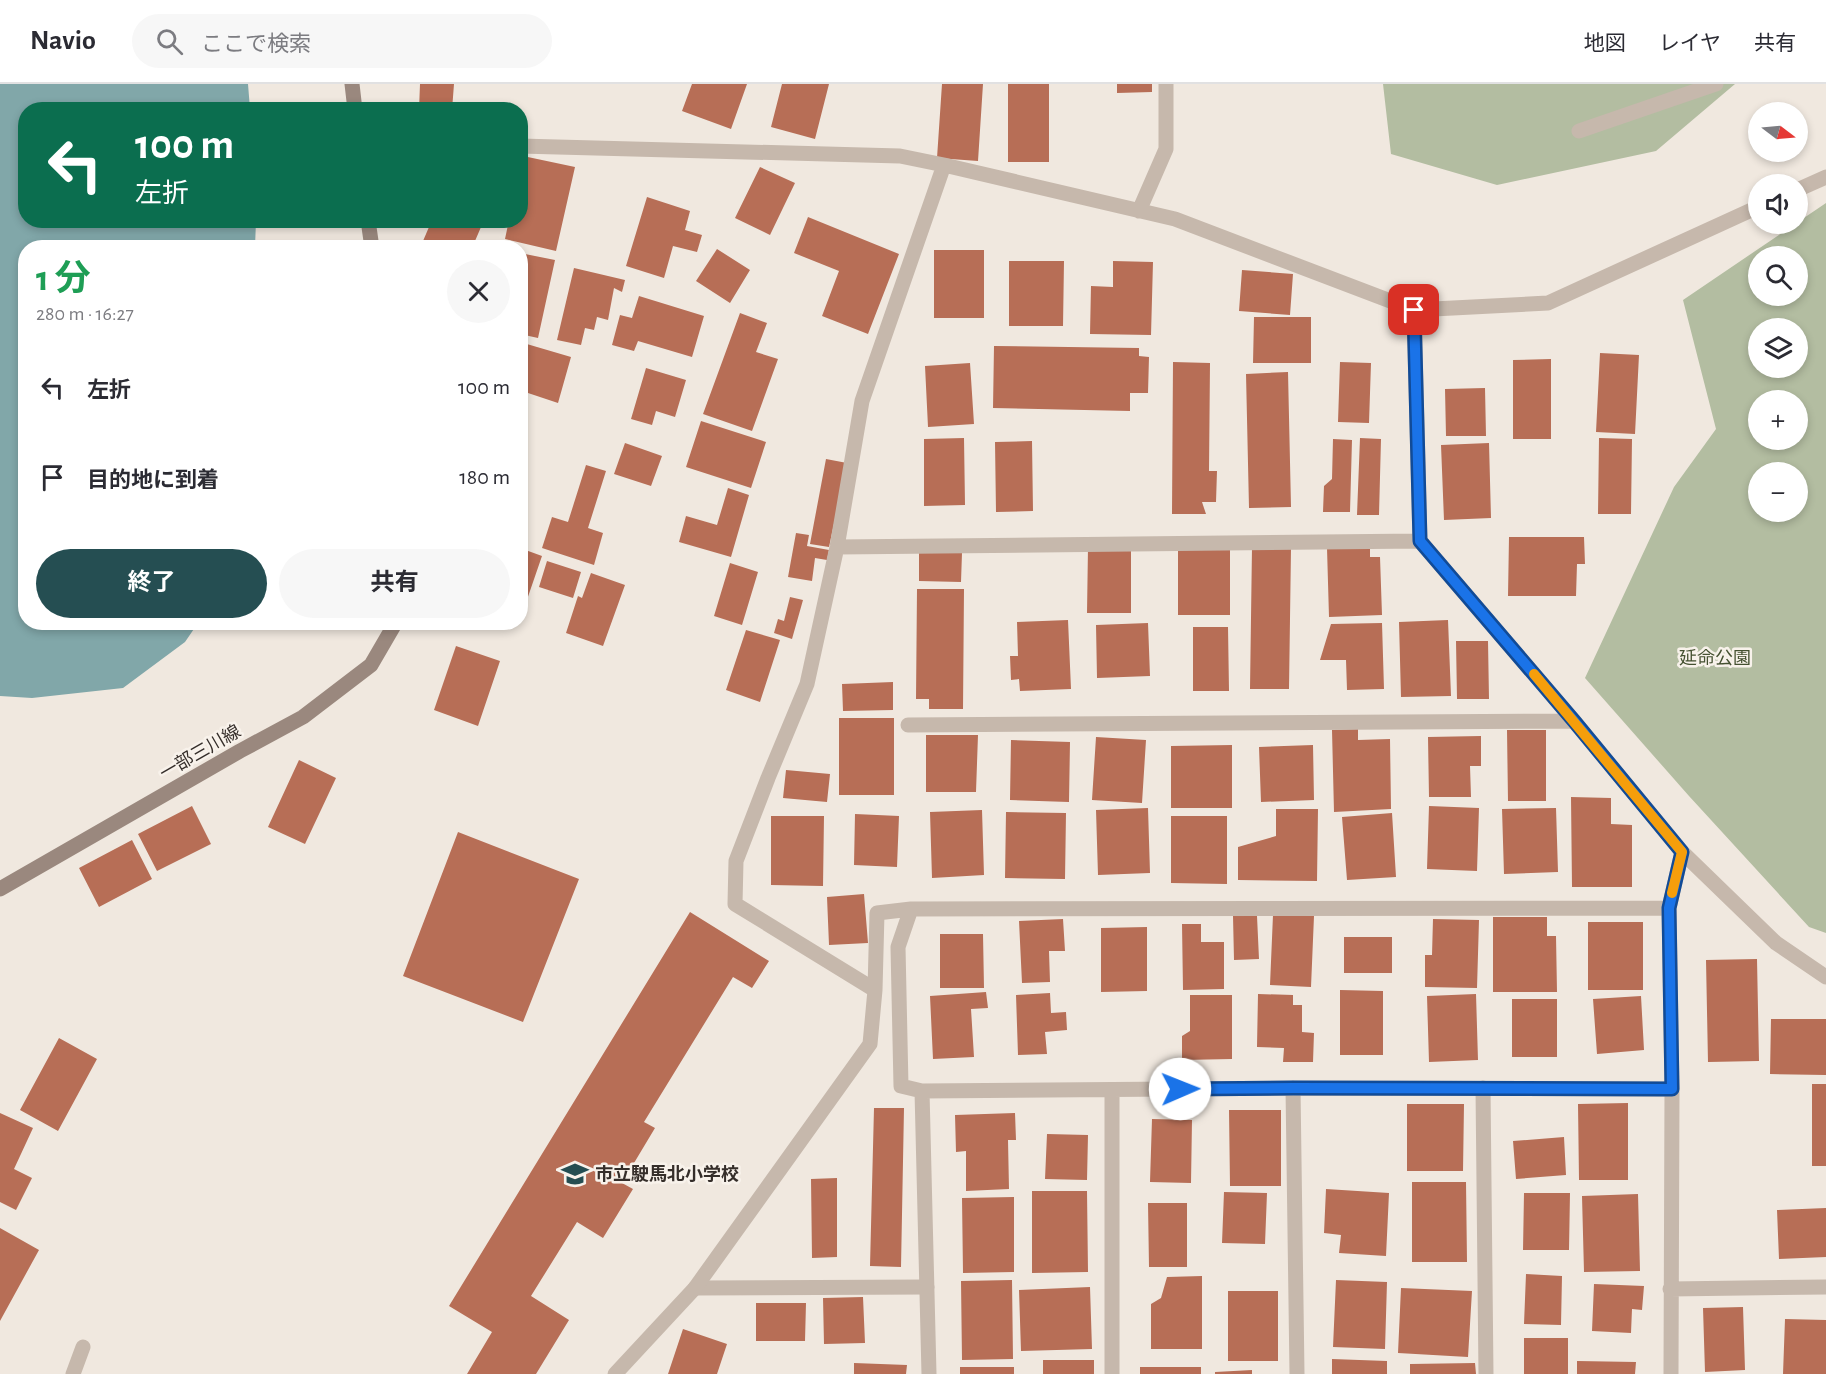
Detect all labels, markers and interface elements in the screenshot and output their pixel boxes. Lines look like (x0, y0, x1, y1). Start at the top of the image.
search box (132, 14, 552, 68)
icon: search (153, 25, 186, 58)
text: Navio (30, 27, 96, 55)
text: ここで検索 (201, 33, 311, 55)
text: 地図 (1584, 33, 1626, 54)
text: レイヤ (1659, 33, 1721, 54)
text: 共有 (1754, 33, 1796, 54)
north arrow (1748, 102, 1808, 162)
map controls (1748, 102, 1808, 522)
text: 100 m (135, 124, 234, 166)
icon: left (36, 126, 114, 204)
button: sound (1748, 174, 1808, 234)
text: 左折 (135, 180, 189, 207)
button: search (1748, 246, 1808, 306)
button: close (447, 260, 510, 323)
text: 1 分 (36, 261, 90, 297)
pin (1388, 284, 1439, 335)
icon: arrive (1397, 293, 1430, 326)
text: 280 m · 16:27 (36, 304, 134, 324)
button: layers (1748, 318, 1808, 378)
icon: left (36, 371, 69, 404)
text: 100 m (458, 376, 510, 398)
text: 左折 (87, 379, 131, 401)
button: + (1748, 390, 1808, 450)
icon: arrive (36, 461, 69, 494)
button: − (1748, 462, 1808, 522)
text: 180 m (459, 466, 510, 488)
text: 目的地に到着 (87, 469, 219, 491)
button: 終了 (36, 549, 267, 618)
button: 共有 (279, 549, 510, 618)
park label: 延命公園 (1679, 648, 1751, 668)
street label: 一部三川線 (156, 721, 244, 783)
position arrow (1148, 1057, 1212, 1121)
school or university icon: 市立駛馬北小学校 (560, 1159, 590, 1189)
place label: 市立駛馬北小学校 (595, 1164, 739, 1184)

